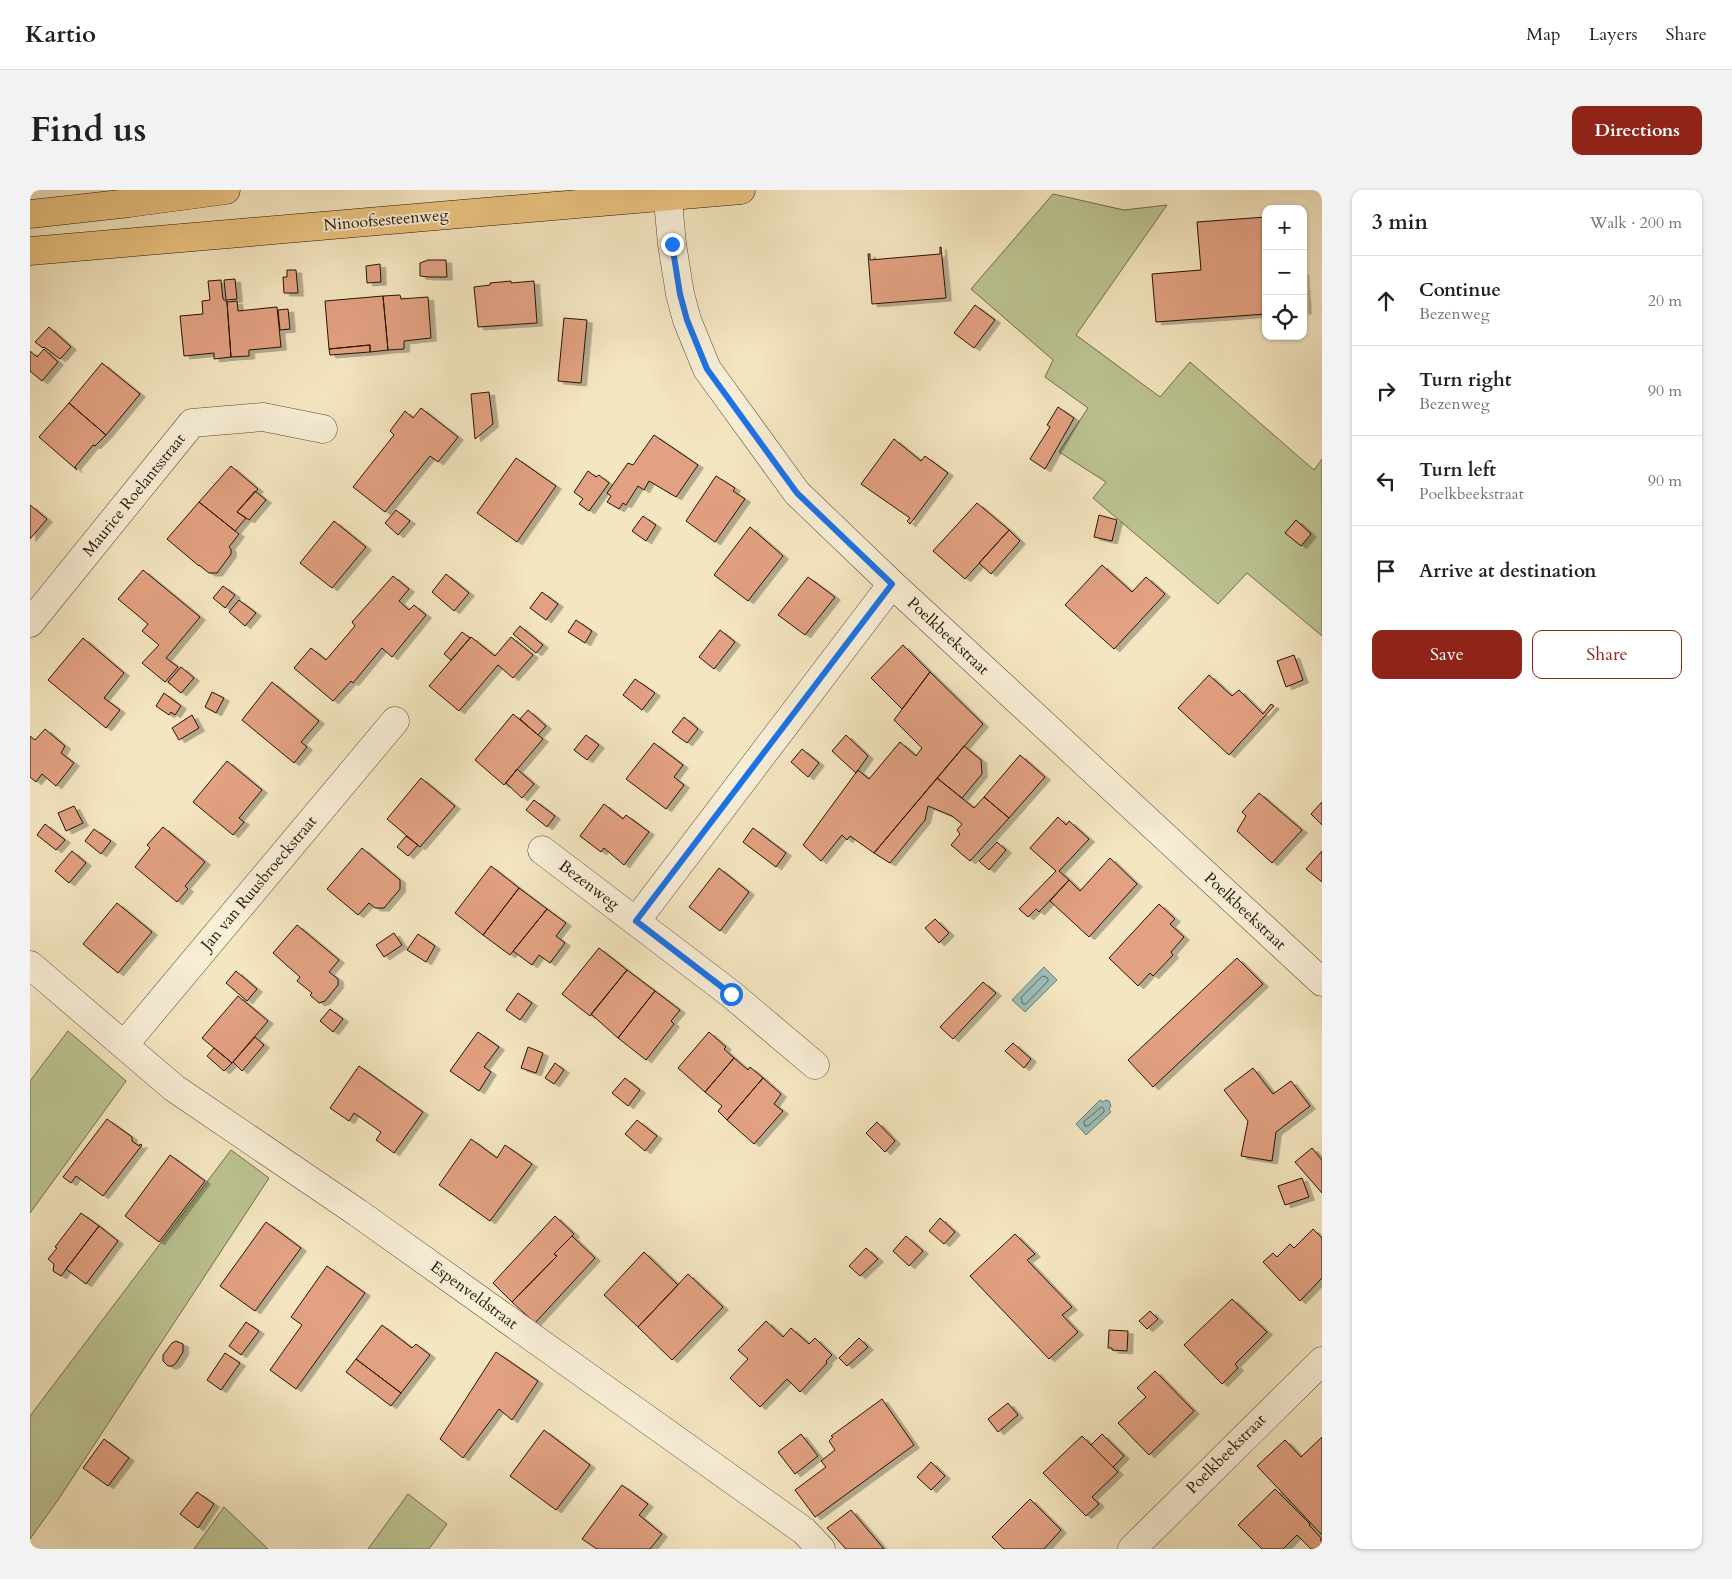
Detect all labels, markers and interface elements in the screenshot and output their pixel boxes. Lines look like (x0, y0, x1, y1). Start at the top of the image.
text: Kartio (25, 18, 96, 51)
text: Map (1526, 22, 1561, 47)
text: Layers (1589, 22, 1638, 47)
text: Share (1666, 22, 1707, 47)
text: Find us (30, 106, 146, 154)
button: Directions (1572, 106, 1702, 155)
street label: Ninoofsesteenweg (323, 204, 449, 236)
map controls (1262, 205, 1307, 340)
button: + (1262, 205, 1307, 250)
text: 3 min (1372, 208, 1428, 237)
text: Walk · 200 m (1590, 212, 1682, 234)
route end (661, 233, 684, 256)
button: − (1262, 250, 1307, 295)
text: Continue (1419, 277, 1501, 303)
icon: ahead (1372, 287, 1400, 315)
text: 20 m (1648, 290, 1682, 312)
button: locate (1262, 295, 1307, 340)
text: Bezenweg (1419, 303, 1490, 325)
text: Turn right (1419, 367, 1511, 393)
icon: right (1372, 377, 1400, 405)
text: 90 m (1648, 380, 1682, 402)
text: Bezenweg (1419, 393, 1490, 415)
street label: Maurice Roelantsstraat (77, 429, 191, 561)
text: Turn left (1419, 457, 1496, 483)
icon: left (1372, 467, 1400, 495)
text: 90 m (1648, 470, 1682, 492)
text: Poelkbeekstraat (1419, 483, 1524, 505)
icon: arrive (1372, 557, 1400, 585)
text: Arrive at destination (1419, 558, 1596, 584)
street label: Poelkbeekstraat (902, 592, 994, 680)
button: Save (1372, 630, 1522, 679)
button: Share (1532, 630, 1682, 679)
street label: Jan van Ruusbroeckstraat (195, 811, 322, 957)
street label: Bezenweg (554, 855, 624, 915)
street label: Poelkbeekstraat (1199, 867, 1291, 955)
route start (720, 983, 743, 1006)
street label: Espenveldstraat (426, 1256, 522, 1334)
street label: Poelkbeekstraat (1181, 1409, 1271, 1499)

